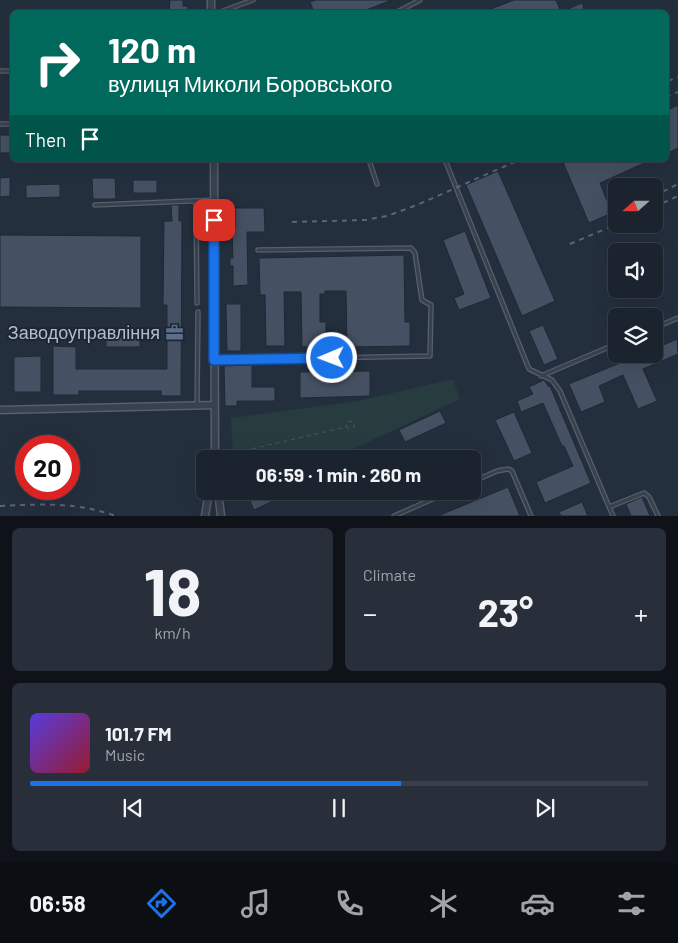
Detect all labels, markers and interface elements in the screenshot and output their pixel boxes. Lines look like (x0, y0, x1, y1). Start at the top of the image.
text: 120 m (108, 28, 196, 70)
icon: right (25, 30, 90, 95)
text: вулиця Миколи Боровського (108, 70, 392, 96)
icon: arrive (76, 125, 104, 153)
text: Then (25, 128, 66, 151)
north arrow (608, 178, 662, 232)
map controls (608, 178, 663, 363)
pin (193, 199, 235, 241)
icon: arrive (200, 206, 228, 234)
button: sound (608, 243, 663, 298)
button: layers (608, 308, 663, 363)
place label: Заводоуправління (8, 321, 160, 343)
office icon: Заводоуправління (164, 322, 184, 342)
position arrow (305, 331, 357, 383)
speed limit sign: 20 (15, 435, 80, 500)
text: 06:59 · 1 min · 260 m (256, 463, 421, 486)
text: 18 (143, 551, 202, 629)
text: Climate (363, 565, 416, 584)
text: 23° (478, 589, 533, 635)
text: − (363, 596, 377, 630)
text: + (634, 596, 648, 630)
text: km/h (154, 623, 191, 642)
text: 101.7 FM (105, 722, 172, 745)
text: Music (105, 745, 145, 764)
icon: previous (119, 794, 147, 822)
icon: pause (325, 794, 353, 822)
icon: next (531, 794, 559, 822)
icon: directions (144, 886, 179, 921)
icon: music (238, 886, 273, 921)
icon: phone (332, 886, 367, 921)
icon: climate (426, 886, 461, 921)
icon: car (520, 886, 555, 921)
icon: filters (614, 886, 649, 921)
text: 06:58 (29, 890, 86, 916)

